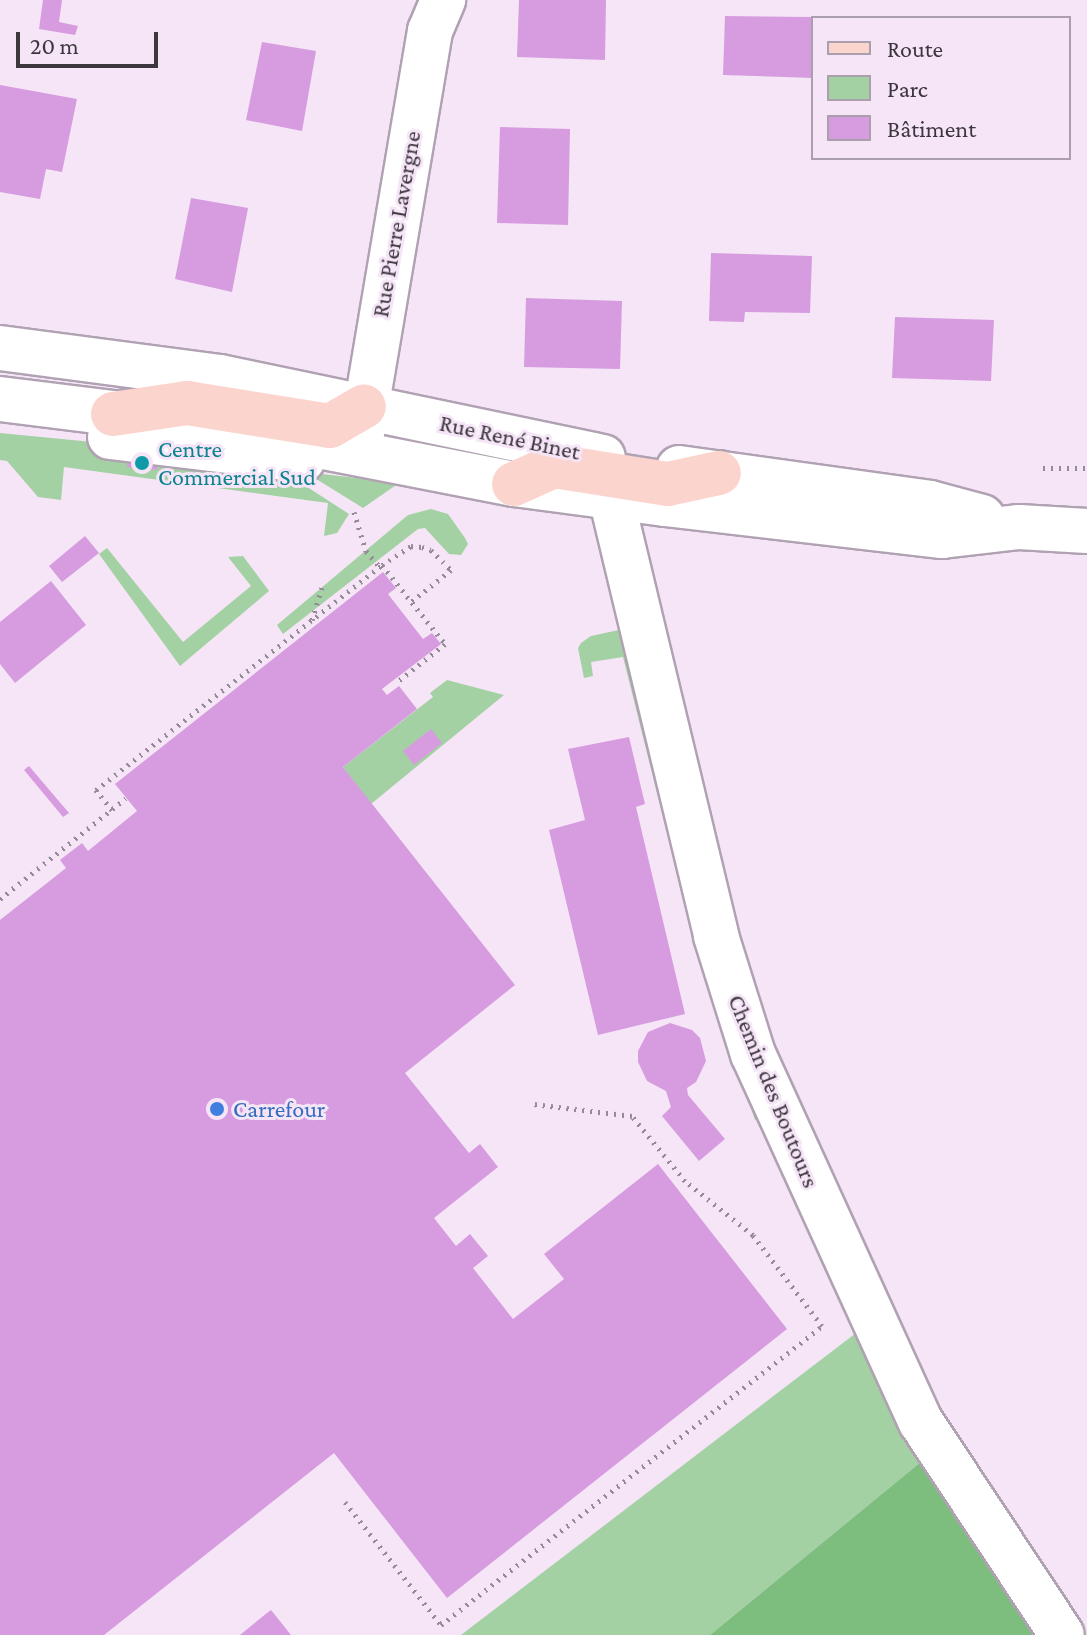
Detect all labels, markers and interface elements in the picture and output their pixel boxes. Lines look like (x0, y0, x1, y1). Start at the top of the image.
scale bar (20, 16, 162, 66)
legend (811, 16, 1071, 160)
text: 20 m (30, 32, 79, 59)
text: Route (887, 35, 943, 62)
text: Parc (887, 75, 928, 102)
text: Bâtiment (887, 115, 976, 142)
street label: Rue Pierre Lavergne (365, 129, 427, 319)
street label: Rue René Binet (437, 408, 583, 466)
place label: Centre Commercial Sud (158, 435, 316, 491)
marker: Centre Commercial Sud (133, 454, 151, 472)
street label: Chemin des Boutours (722, 990, 826, 1192)
place label: Carrefour (233, 1095, 325, 1123)
marker: Carrefour (208, 1100, 226, 1118)

